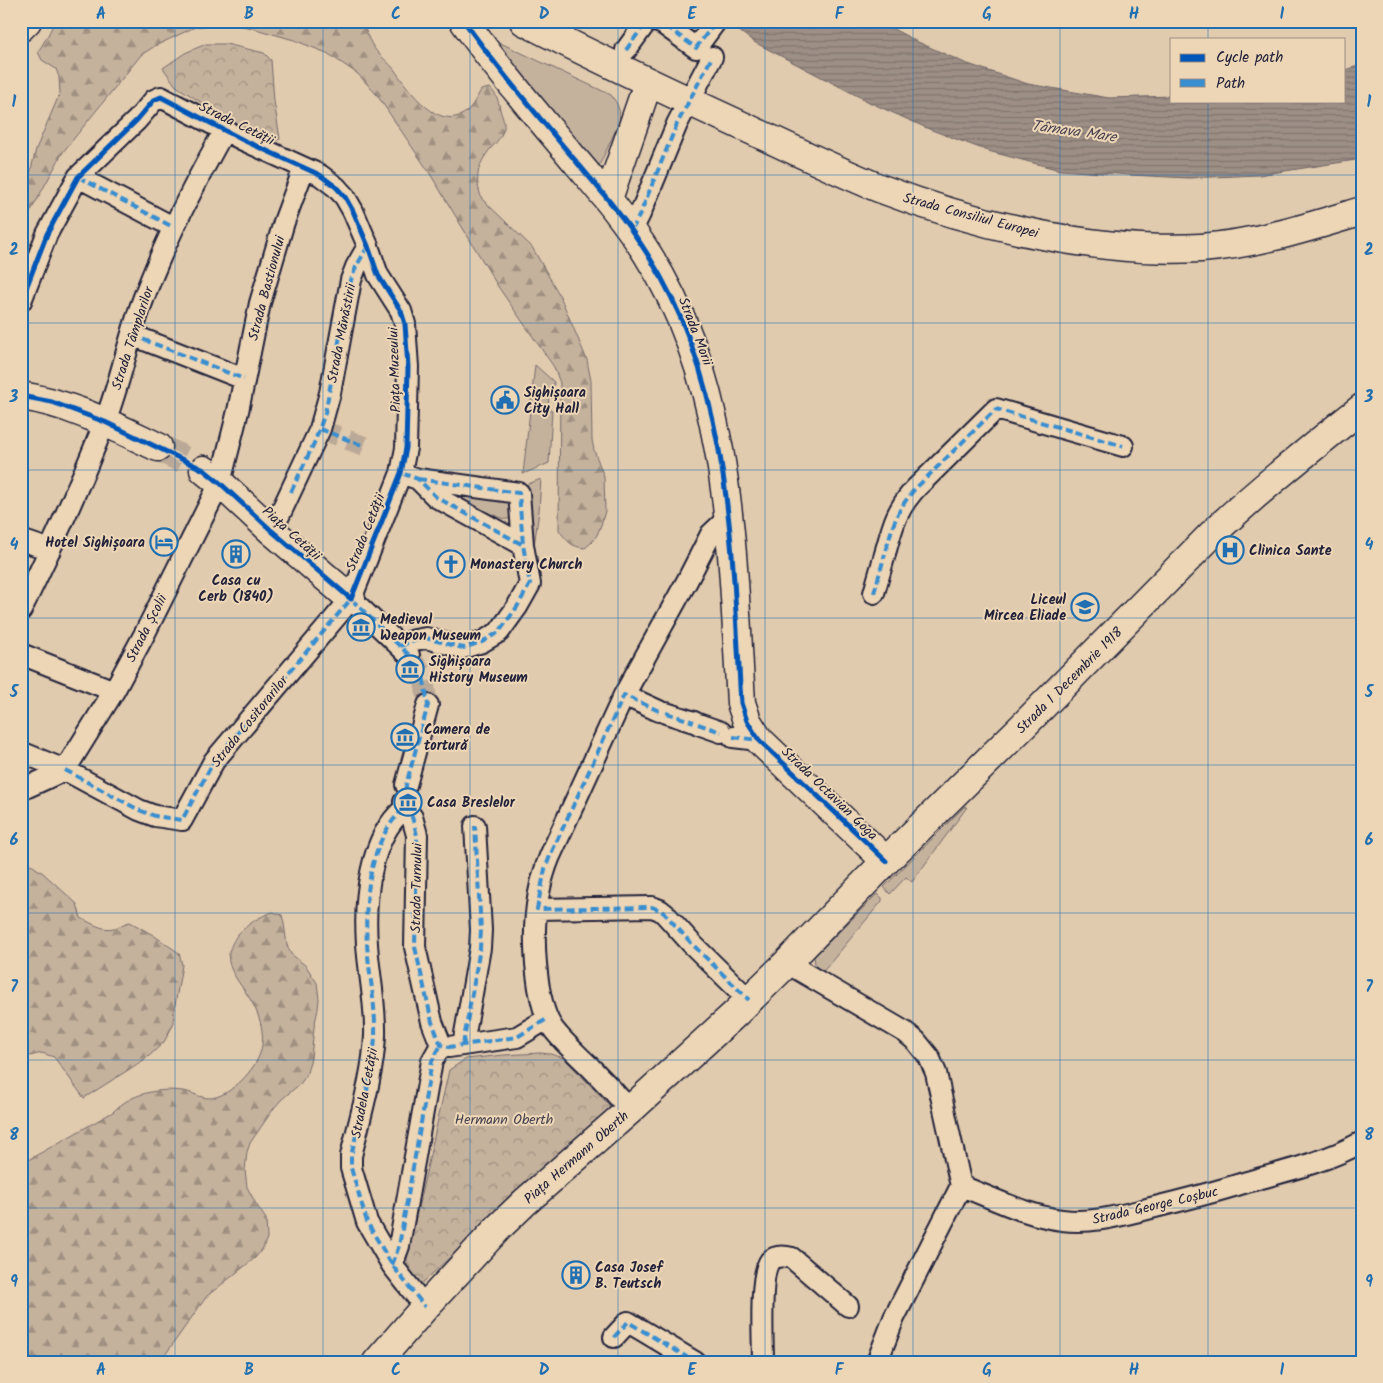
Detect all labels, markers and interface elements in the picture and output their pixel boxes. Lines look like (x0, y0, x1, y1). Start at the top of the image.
text: A (96, 2, 106, 27)
text: B (244, 2, 254, 27)
text: C (391, 2, 401, 27)
text: D (539, 2, 550, 27)
text: E (688, 2, 698, 27)
text: F (835, 2, 845, 27)
text: G (982, 2, 992, 27)
text: H (1129, 2, 1139, 27)
text: I (1280, 2, 1285, 27)
legend (1170, 38, 1346, 102)
text: Cycle path (1216, 46, 1283, 70)
text: Path (1216, 72, 1245, 96)
text: 1 (12, 90, 17, 115)
text: 1 (1367, 90, 1372, 115)
street label: Strada Cetății (195, 96, 279, 152)
water label: Târnava Mare (1030, 114, 1119, 150)
street label: Strada Consiliul Europei (901, 187, 1042, 245)
street label: Strada Bastionului (242, 233, 292, 343)
text: 2 (9, 238, 19, 263)
text: 2 (1364, 238, 1374, 263)
street label: Strada Mănăstirii (322, 281, 363, 385)
street label: Strada Tâmplarilor (106, 282, 160, 393)
street label: Strada Morii (672, 294, 718, 369)
street label: Piața Muzeului (382, 326, 407, 413)
place label: Sighișoara City Hall (524, 382, 586, 420)
text: 3 (9, 385, 19, 410)
public building icon: Sighișoara City Hall (490, 385, 520, 415)
text: 3 (1364, 385, 1374, 410)
street label: Strada Cetății (340, 490, 392, 574)
street label: Piața Cetății (257, 501, 326, 567)
hotel icon: Hotel Sighișoara (149, 527, 179, 557)
place label: Hotel Sighișoara (45, 532, 145, 554)
text: 4 (10, 533, 19, 558)
text: 4 (1365, 533, 1374, 558)
hospital icon: Clinica Sante (1215, 535, 1245, 565)
building icon: Casa cu Cerb (1840) (221, 539, 251, 569)
place label: Clinica Sante (1249, 540, 1332, 562)
church icon: Monastery Church (436, 549, 466, 579)
place label: Monastery Church (470, 554, 583, 576)
place label: Casa cu Cerb (1840) (198, 570, 274, 608)
place label: Liceul Mircea Eliade (984, 589, 1066, 627)
street label: Strada Școlii (120, 590, 174, 666)
school or university icon: Liceul Mircea Eliade (1070, 592, 1100, 622)
place label: Medieval Weapon Museum (380, 609, 482, 647)
museum icon: Medieval Weapon Museum (346, 612, 376, 642)
street label: Strada 1 Decembrie 1918 (1011, 622, 1129, 739)
place label: Sighișoara History Museum (429, 651, 528, 689)
museum icon: Sighișoara History Museum (395, 654, 425, 684)
street label: Strada Cositorarilor (206, 670, 295, 772)
text: 5 (9, 680, 20, 705)
text: 5 (1364, 680, 1375, 705)
place label: Camera de tortură (424, 719, 490, 757)
museum icon: Camera de tortură (390, 722, 420, 752)
street label: Strada Octavian Goga (776, 742, 883, 846)
museum icon: Casa Breslelor (393, 787, 423, 817)
place label: Casa Breslelor (427, 792, 516, 814)
text: 6 (10, 828, 19, 853)
text: 6 (1365, 828, 1374, 853)
street label: Strada Turnului (405, 842, 429, 933)
text: 7 (10, 975, 18, 1000)
text: 7 (1365, 975, 1373, 1000)
street label: Stradela Cetății (345, 1046, 385, 1140)
street label: Piața Hermann Oberth (519, 1106, 634, 1210)
park label: Hermann Oberth (455, 1109, 553, 1131)
text: 8 (9, 1123, 19, 1148)
text: 8 (1364, 1123, 1374, 1148)
street label: Strada George Coșbuc (1090, 1181, 1220, 1231)
place label: Casa Josef B. Teutsch (595, 1257, 664, 1295)
building icon: Casa Josef B. Teutsch (561, 1260, 591, 1290)
text: 9 (10, 1270, 18, 1295)
text: 9 (1365, 1270, 1373, 1295)
text: A (96, 1358, 106, 1383)
text: B (244, 1358, 254, 1383)
text: C (391, 1358, 401, 1383)
text: D (539, 1358, 550, 1383)
text: E (688, 1358, 698, 1383)
text: F (835, 1358, 845, 1383)
text: G (982, 1358, 992, 1383)
text: H (1129, 1358, 1139, 1383)
text: I (1280, 1358, 1285, 1383)

